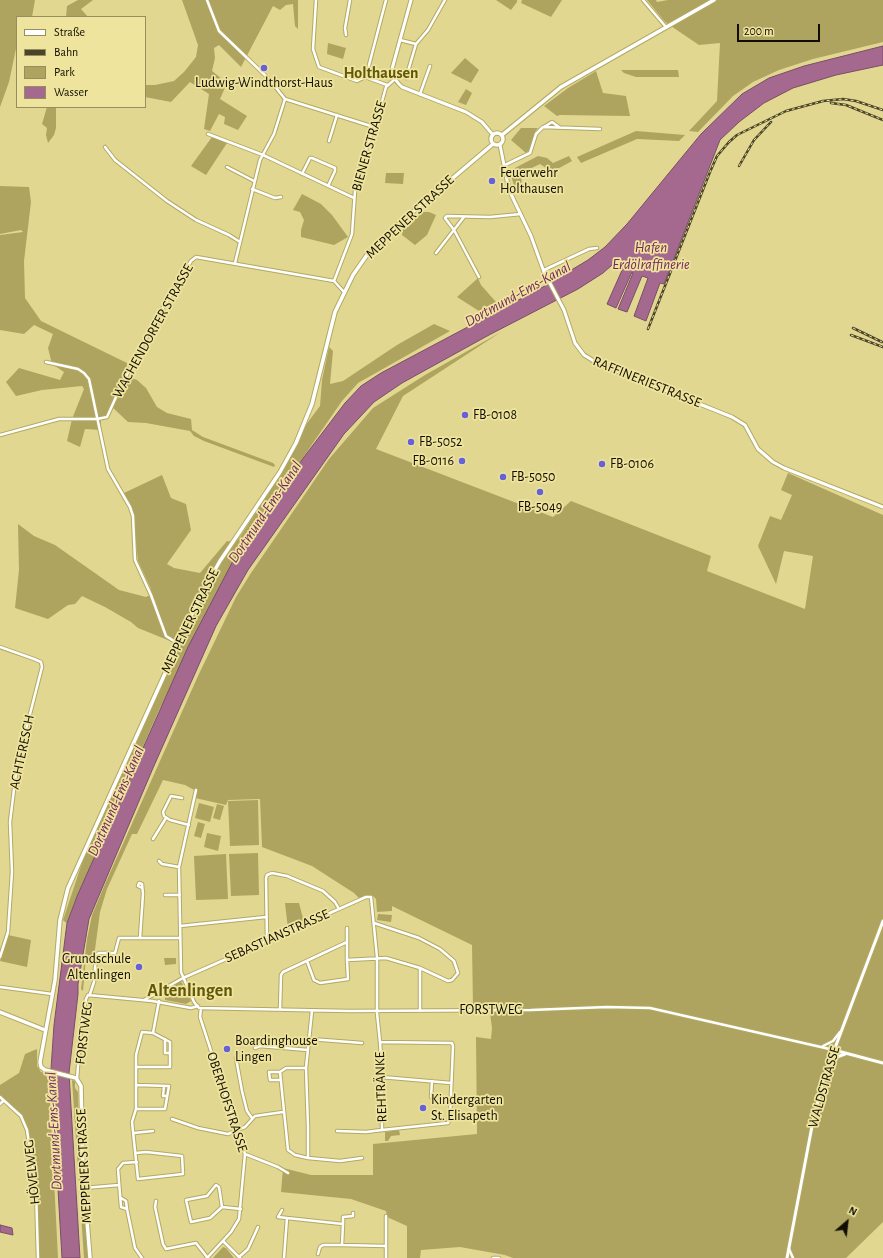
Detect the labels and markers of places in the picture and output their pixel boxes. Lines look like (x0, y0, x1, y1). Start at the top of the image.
marker: Ludwig-Windthorst-Haus (259, 63, 269, 73)
place label: Ludwig-Windthorst-Haus (195, 75, 333, 91)
place label: Feuerwehr Holthausen (500, 165, 564, 198)
marker: Feuerwehr Holthausen (487, 176, 497, 186)
place label: FB-0108 (473, 407, 517, 423)
marker: FB-0108 (460, 410, 470, 420)
place label: FB-5052 (419, 434, 462, 450)
marker: FB-5052 (406, 437, 416, 447)
place label: FB-0116 (413, 453, 454, 469)
marker: FB-0116 (457, 456, 467, 466)
place label: FB-0106 (610, 456, 654, 472)
marker: FB-0106 (597, 459, 607, 469)
place label: FB-5050 (511, 469, 555, 485)
marker: FB-5050 (498, 472, 508, 482)
marker: FB-5049 (535, 487, 545, 497)
place label: FB-5049 (518, 499, 562, 515)
place label: Grundschule Altenlingen (62, 951, 131, 984)
marker: Grundschule Altenlingen (134, 962, 144, 972)
place label: Boardinghouse Lingen (235, 1033, 318, 1066)
marker: Boardinghouse Lingen (222, 1044, 232, 1054)
place label: Kindergarten St. Elisapeth (431, 1092, 503, 1124)
marker: Kindergarten St. Elisapeth (418, 1103, 428, 1113)

